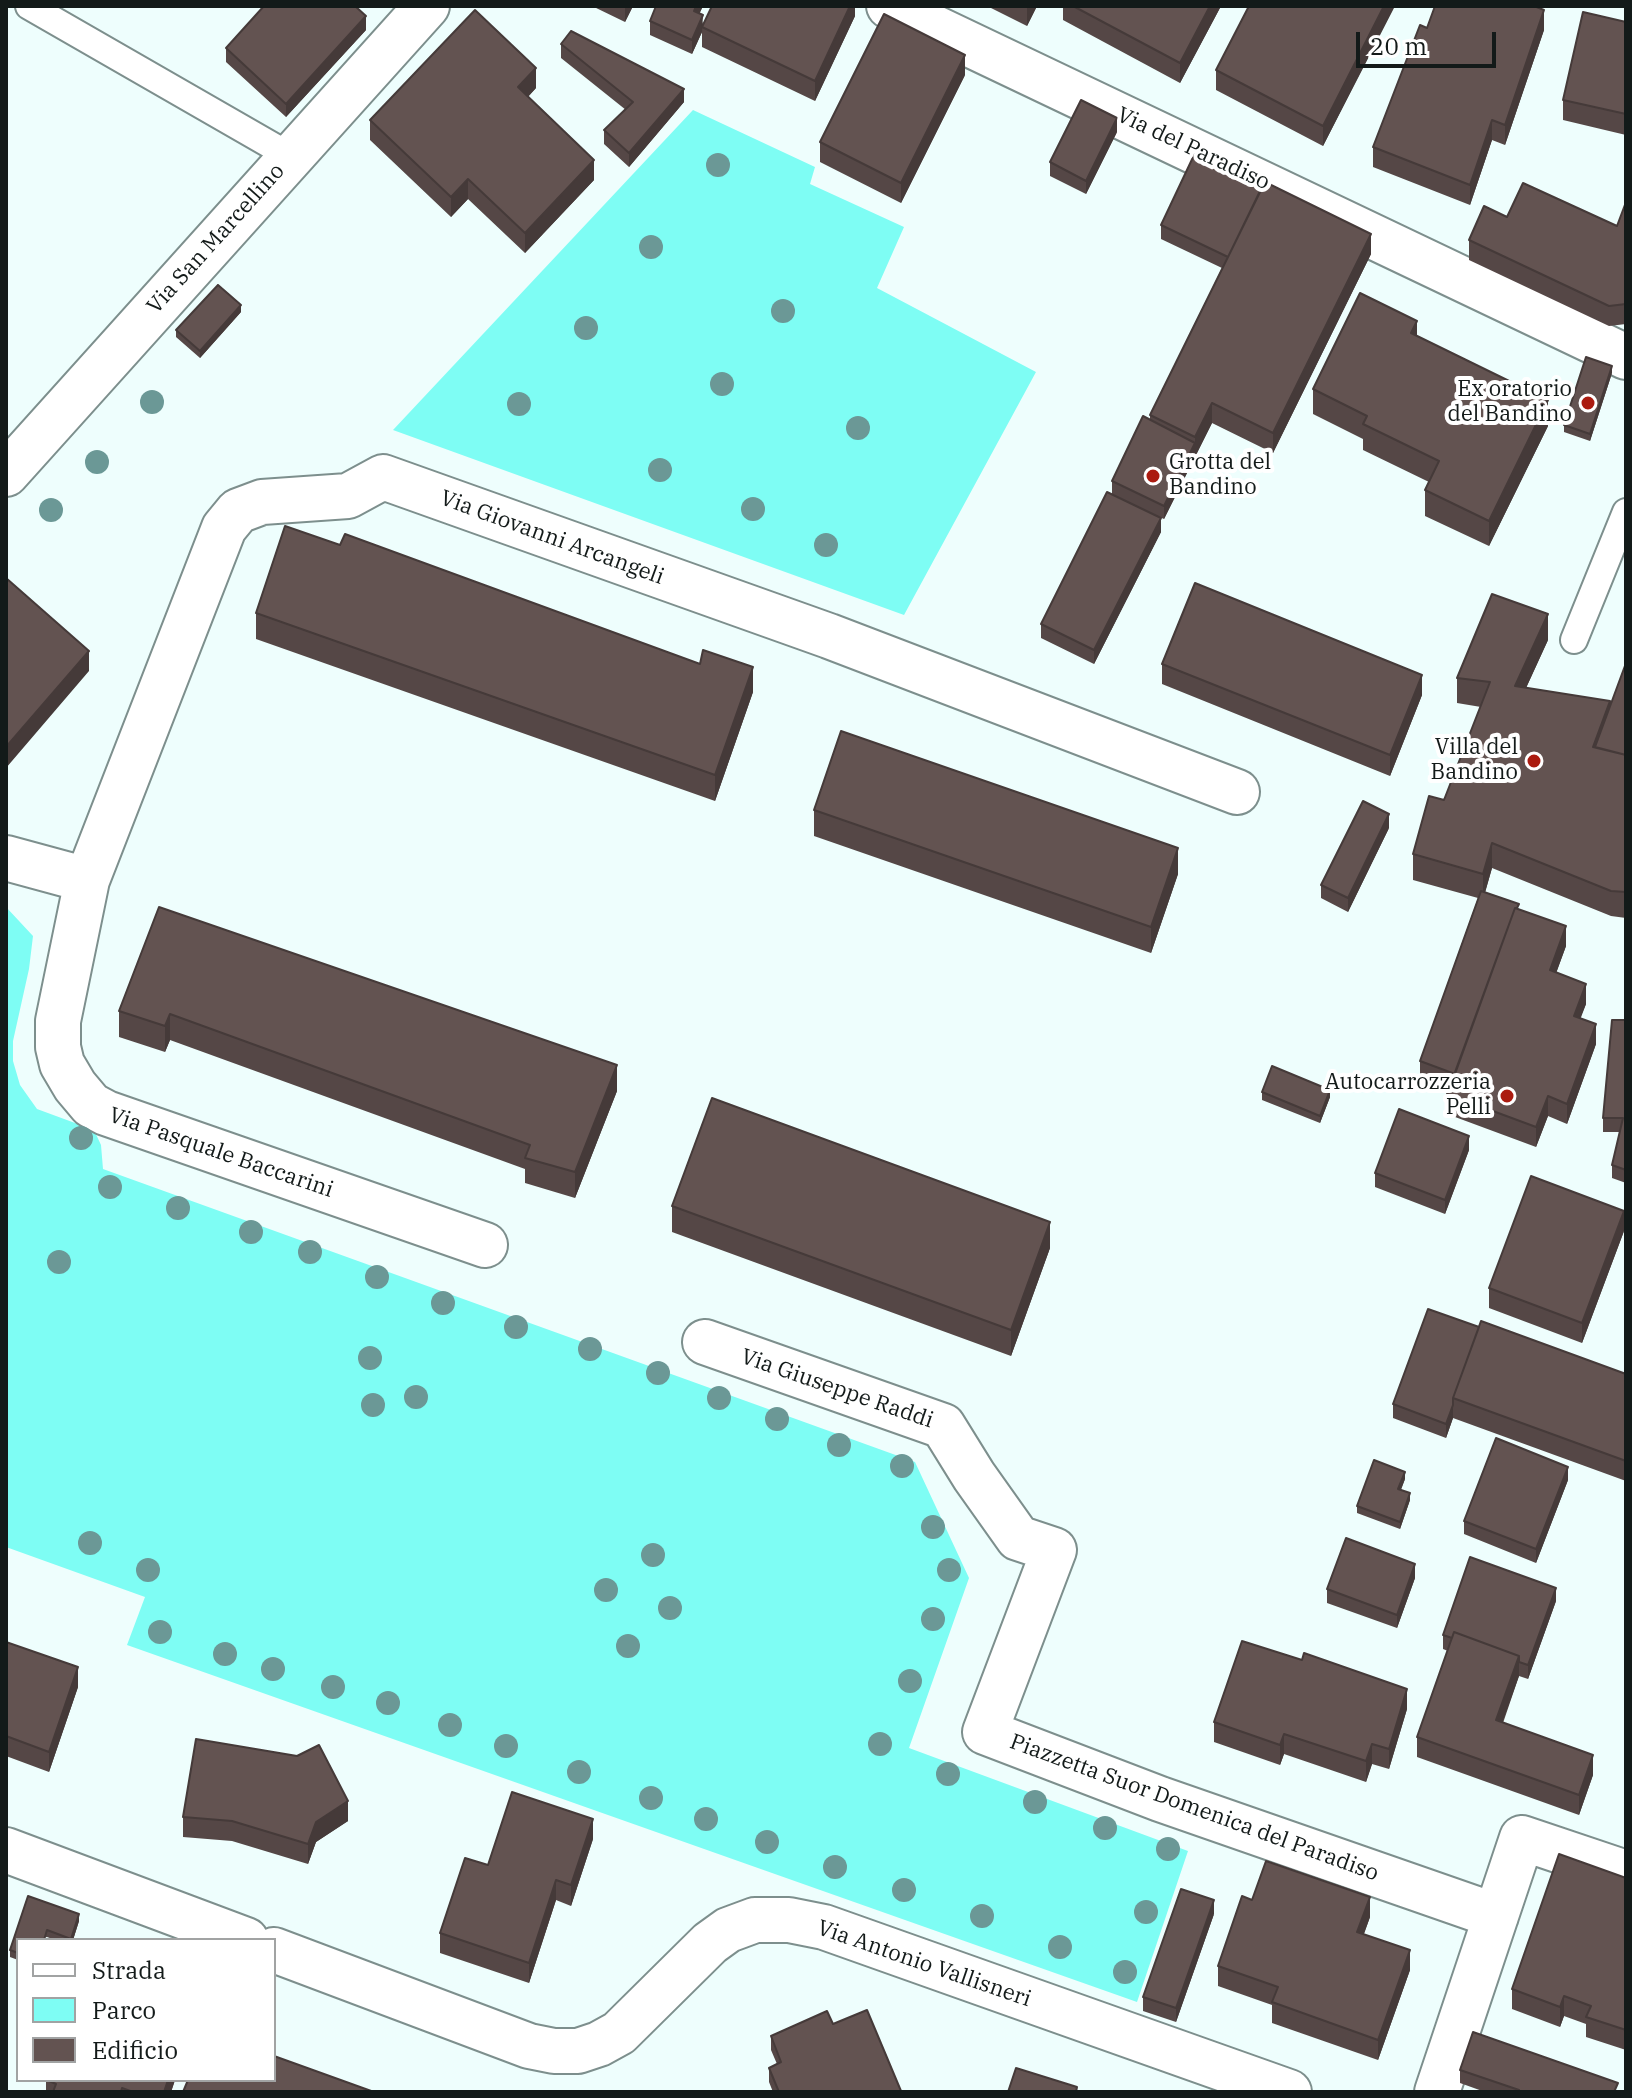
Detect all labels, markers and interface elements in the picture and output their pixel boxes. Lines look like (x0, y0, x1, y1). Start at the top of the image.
scale bar (1360, 16, 1500, 66)
text: 20 m (1370, 30, 1427, 62)
street label: Via del Paradiso (1112, 102, 1274, 196)
street label: Via San Marcellino (142, 159, 290, 319)
place label: Ex oratorio del Bandino (1448, 377, 1572, 428)
marker: Ex oratorio del Bandino (1579, 394, 1597, 412)
place label: Grotta del Bandino (1169, 450, 1271, 502)
marker: Grotta del Bandino (1144, 467, 1162, 485)
street label: Via Giovanni Arcangeli (437, 485, 667, 591)
place label: Villa del Bandino (1430, 735, 1518, 786)
marker: Villa del Bandino (1525, 752, 1543, 770)
place label: Autocarrozzeria Pelli (1325, 1070, 1491, 1122)
marker: Autocarrozzeria Pelli (1498, 1087, 1516, 1105)
street label: Via Pasquale Baccarini (105, 1102, 337, 1204)
street label: Via Giuseppe Raddi (737, 1344, 937, 1434)
street label: Piazzetta Suor Domenica del Paradiso (1006, 1729, 1382, 1887)
street label: Via Antonio Vallisneri (814, 1915, 1034, 2013)
legend (16, 1938, 276, 2082)
text: Strada (92, 1954, 166, 1986)
text: Parco (92, 1994, 156, 2026)
text: Edificio (92, 2034, 178, 2066)

